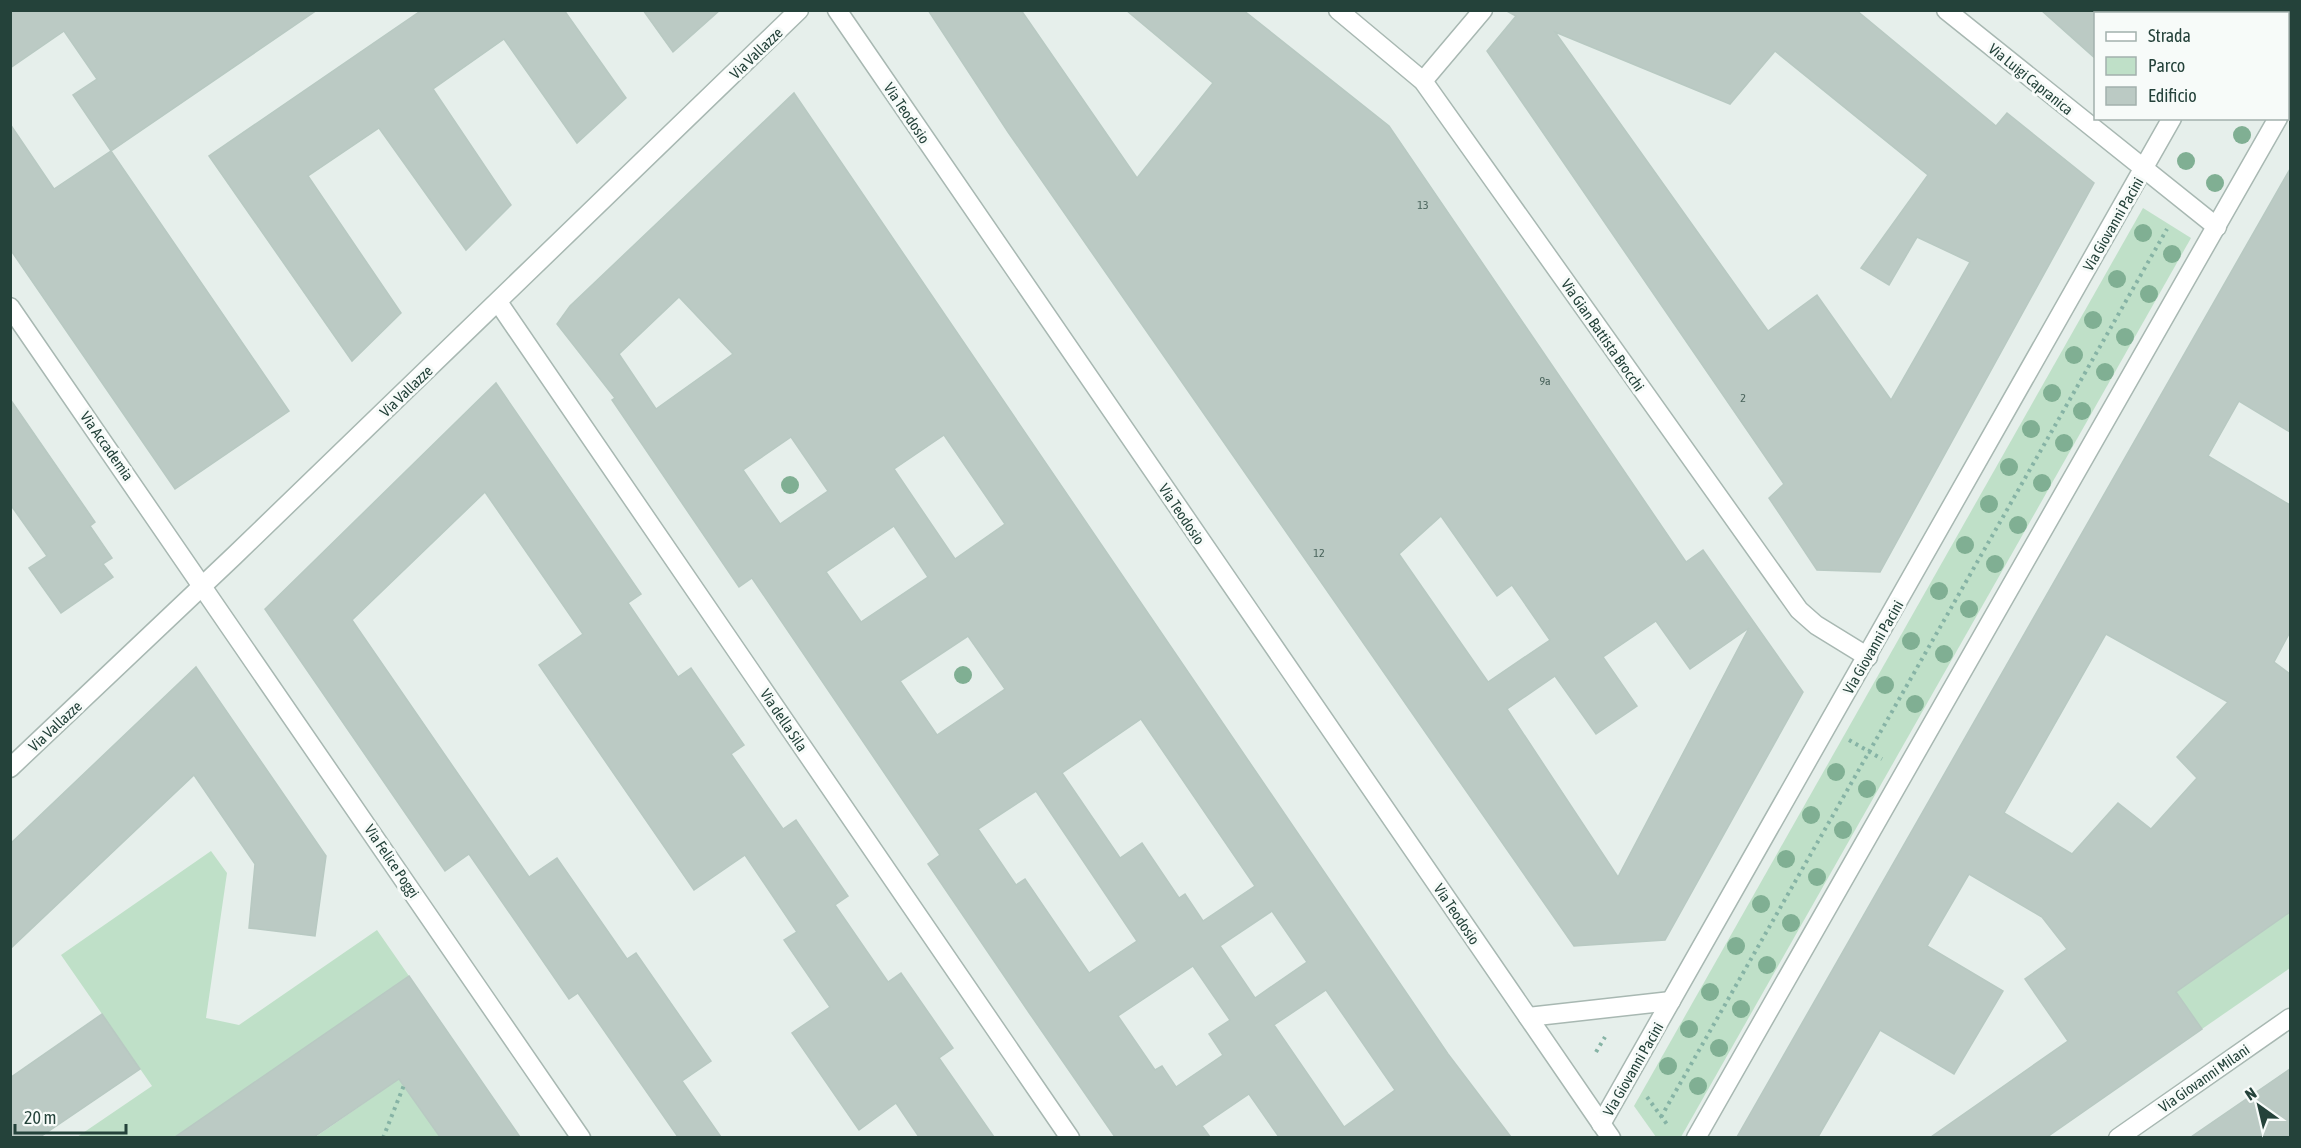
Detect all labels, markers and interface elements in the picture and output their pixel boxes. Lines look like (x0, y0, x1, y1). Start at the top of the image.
legend (2094, 12, 2289, 120)
street label: Via Vallazze (726, 24, 786, 82)
text: Strada (2148, 25, 2191, 46)
street label: Via Luigi Capranica (1985, 40, 2077, 118)
text: Parco (2148, 55, 2185, 76)
street label: Via Teodosio (881, 80, 933, 146)
text: Edificio (2148, 85, 2197, 106)
street label: Via Giovanni Pacini (2079, 174, 2147, 274)
house number: 13 (1417, 198, 1429, 212)
street label: Via Gian Battista Brocchi (1558, 276, 1648, 394)
street label: Via Vallazze (376, 362, 436, 420)
house number: 9a (1539, 374, 1551, 388)
house number: 2 (1740, 391, 1746, 405)
street label: Via Accademia (77, 408, 137, 484)
street label: Via Teodosio (1156, 481, 1208, 547)
house number: 12 (1313, 546, 1325, 560)
street label: Via Giovanni Pacini (1839, 597, 1907, 697)
street label: Via della Sila (757, 686, 811, 754)
street label: Via Vallazze (25, 697, 85, 755)
street label: Via Felice Poggi (361, 821, 423, 901)
street label: Via Teodosio (1431, 881, 1483, 947)
street label: Via Giovanni Pacini (1599, 1019, 1667, 1119)
street label: Via Giovanni Milani (2156, 1041, 2252, 1115)
north arrow (2229, 1076, 2289, 1136)
text: N (2242, 1083, 2260, 1104)
scale bar (15, 1097, 126, 1135)
text: 20 m (24, 1107, 56, 1128)

